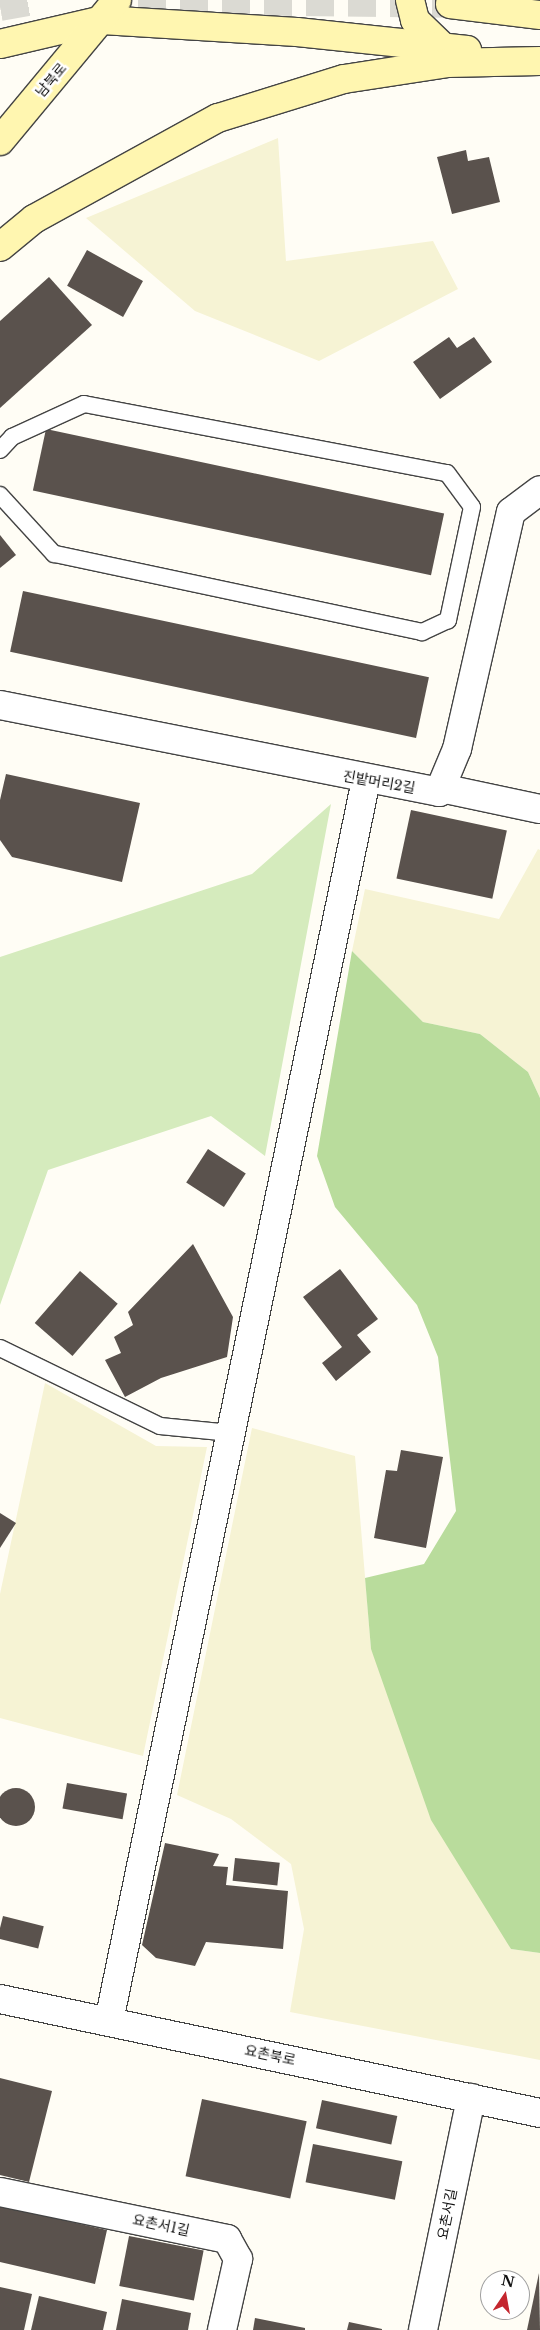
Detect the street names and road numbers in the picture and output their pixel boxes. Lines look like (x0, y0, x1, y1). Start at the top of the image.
street label: 남북로 (32, 60, 70, 100)
street label: 진밭머리2길 (342, 767, 416, 797)
street label: 요촌북로 (243, 2041, 297, 2069)
street label: 요촌서길 (434, 2187, 460, 2241)
street label: 요촌서1길 (131, 2211, 191, 2239)

